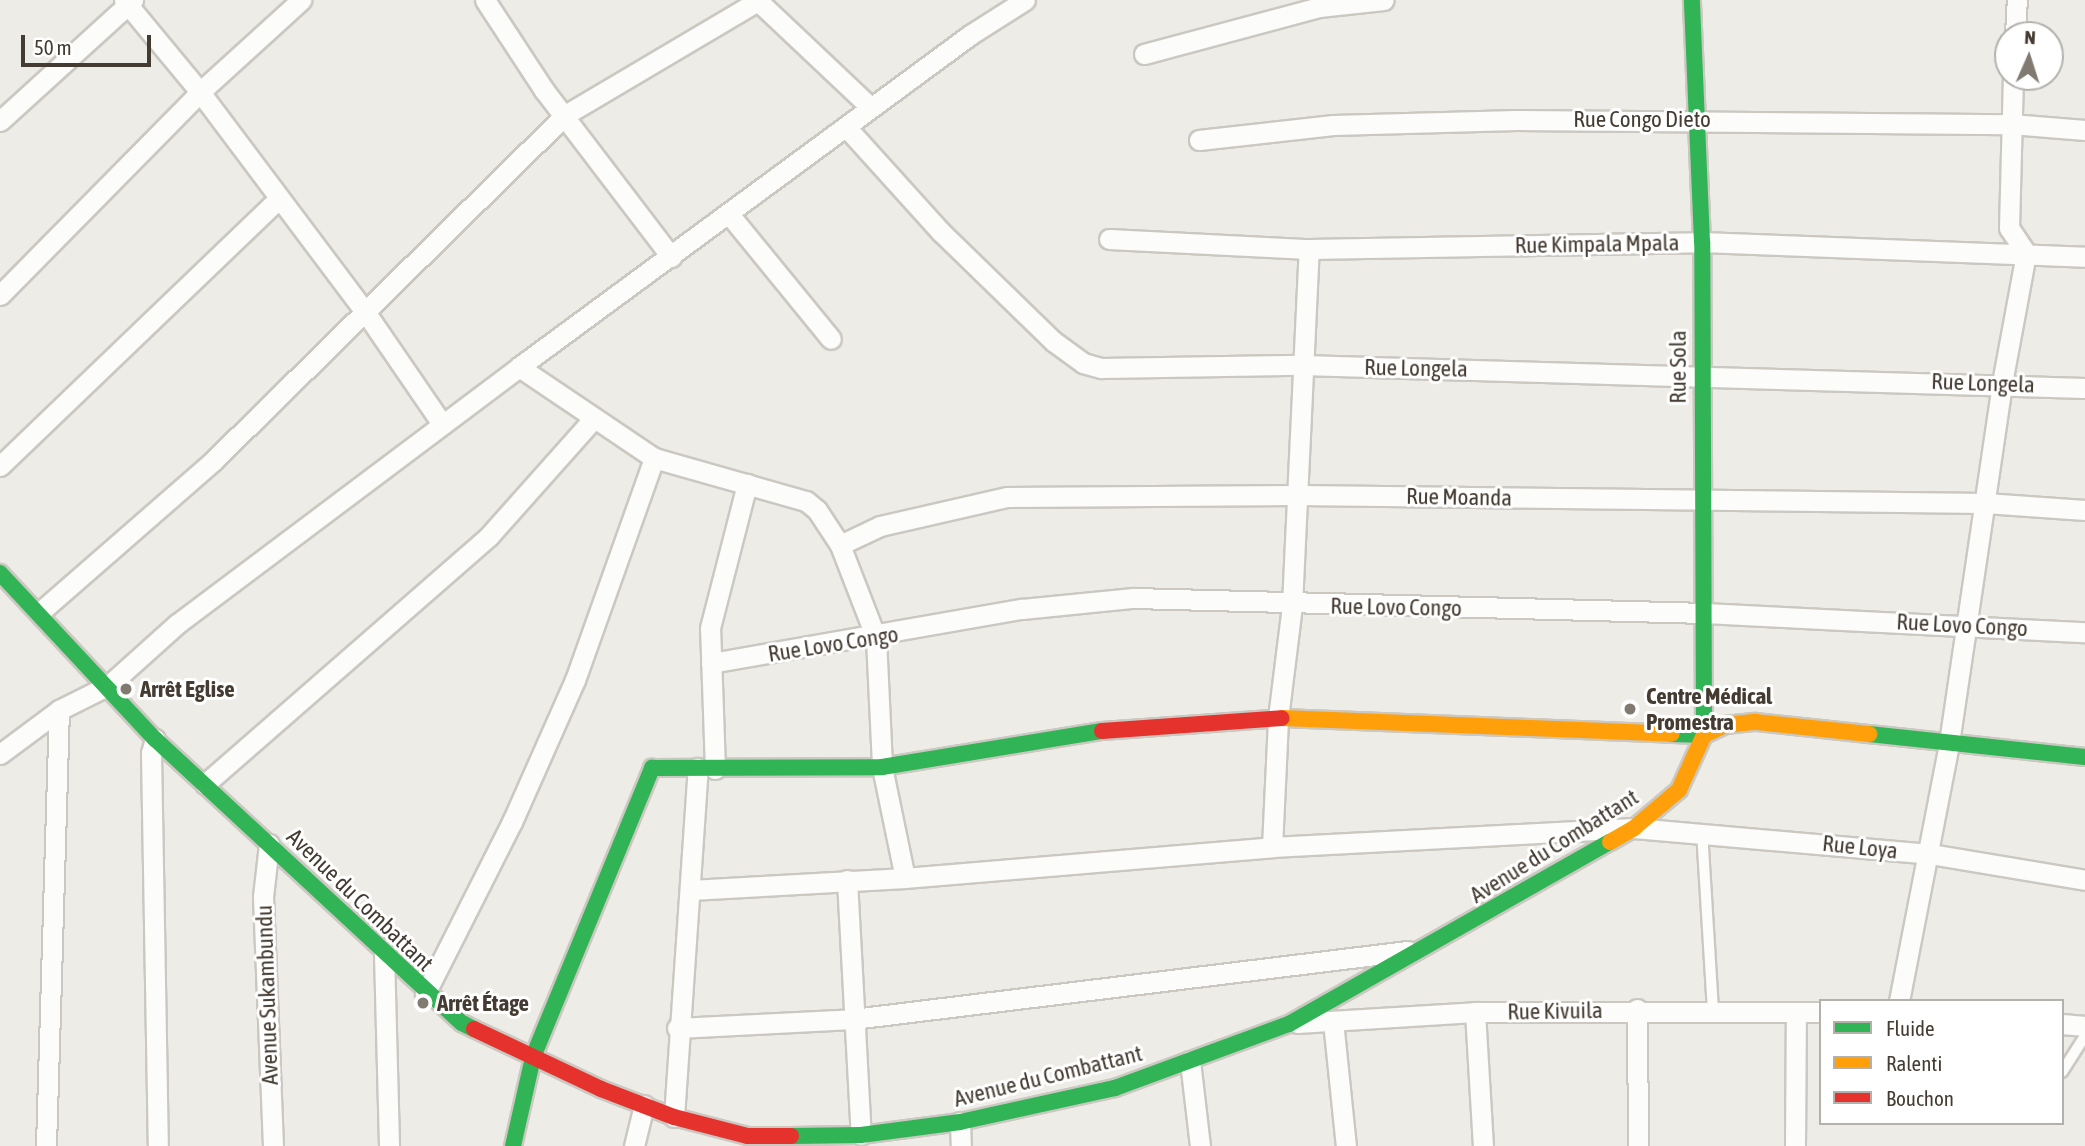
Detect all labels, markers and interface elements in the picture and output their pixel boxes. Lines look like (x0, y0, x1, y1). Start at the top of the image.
scale bar (24, 21, 154, 65)
north arrow (1994, 21, 2064, 91)
text: N (2024, 26, 2036, 48)
text: 50 m (34, 35, 72, 59)
street label: Rue Congo Dieto (1573, 105, 1711, 133)
street label: Rue Kimpala Mpala (1514, 229, 1680, 259)
street label: Rue Sola (1664, 330, 1692, 404)
street label: Rue Longela (1364, 353, 1468, 383)
street label: Rue Longela (1931, 367, 2035, 399)
street label: Rue Moanda (1406, 482, 1512, 512)
street label: Rue Lovo Congo (1330, 592, 1462, 622)
street label: Rue Lovo Congo (1896, 608, 2028, 642)
street label: Rue Lovo Congo (766, 620, 900, 668)
place label: Arrêt Eglise (140, 675, 235, 703)
marker: Arrêt Eglise (118, 681, 134, 697)
place label: Centre Médical Promestra (1646, 682, 1772, 736)
marker: Centre Médical Promestra (1620, 699, 1640, 719)
street label: Avenue du Combattant (1465, 783, 1643, 909)
street label: Avenue du Combattant (281, 823, 439, 977)
street label: Rue Loya (1821, 829, 1899, 865)
street label: Avenue Sukambundu (250, 905, 284, 1085)
place label: Arrêt Étage (437, 989, 529, 1017)
marker: Arrêt Étage (415, 995, 431, 1011)
street label: Rue Kivuila (1507, 996, 1603, 1026)
legend (1819, 999, 2064, 1125)
text: Fluide (1886, 1016, 1935, 1040)
street label: Avenue du Combattant (951, 1039, 1145, 1113)
text: Ralenti (1886, 1051, 1942, 1075)
text: Bouchon (1886, 1086, 1954, 1110)

